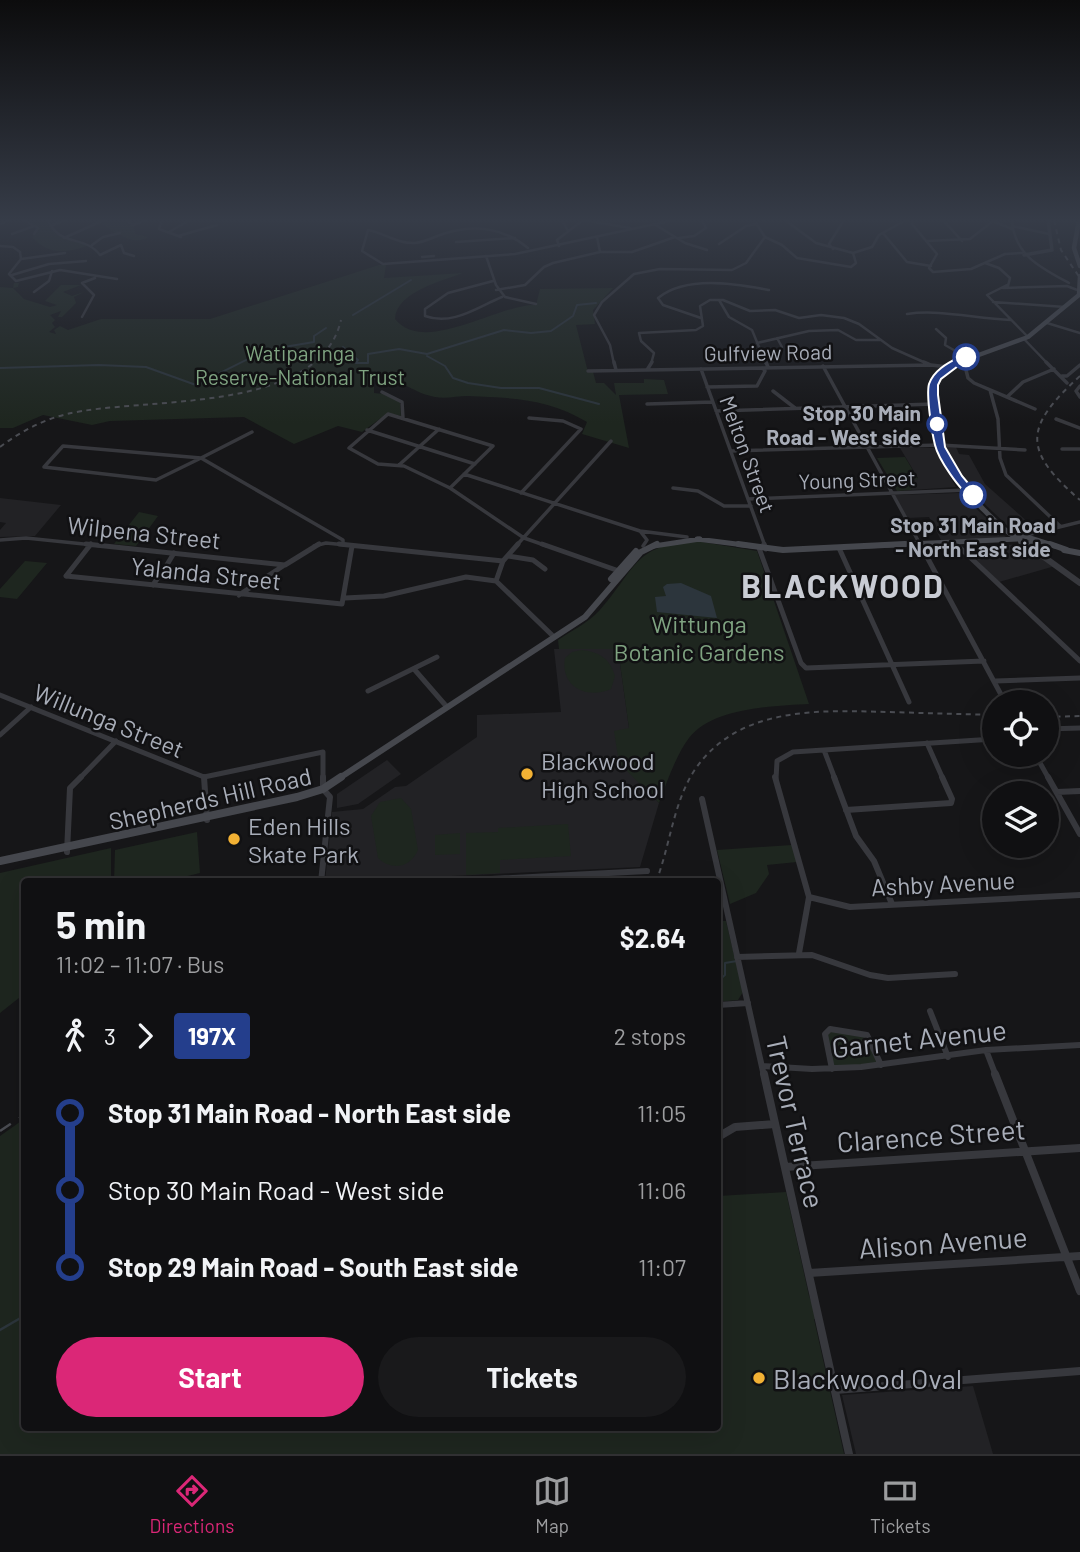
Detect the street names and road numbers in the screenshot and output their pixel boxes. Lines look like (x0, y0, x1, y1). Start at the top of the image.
street label: Gulfview Road (704, 338, 832, 366)
street label: Melton Street (715, 392, 781, 516)
street label: Young Street (798, 464, 916, 494)
street label: Wilpena Street (66, 510, 222, 554)
street label: Yalanda Street (129, 551, 283, 595)
street label: Willunga Street (30, 677, 188, 763)
street label: Shepherds Hill Road (106, 761, 314, 835)
street label: Ashby Avenue (870, 865, 1016, 901)
street label: Garnet Avenue (830, 1012, 1008, 1064)
street label: Trevor Terrace (760, 1032, 832, 1212)
street label: Clarence Street (836, 1111, 1026, 1159)
street label: Alison Avenue (858, 1219, 1028, 1265)

